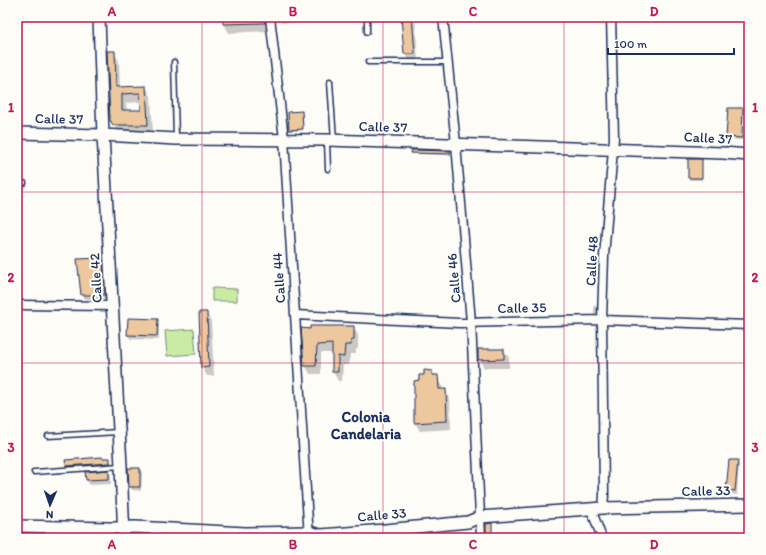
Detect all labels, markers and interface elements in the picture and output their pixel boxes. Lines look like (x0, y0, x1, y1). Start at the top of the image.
text: A (107, 4, 117, 19)
text: B (289, 4, 298, 19)
text: C (469, 4, 478, 19)
text: D (650, 4, 659, 19)
scale bar (608, 30, 734, 56)
text: 100 m (614, 37, 647, 51)
text: 1 (8, 100, 14, 115)
text: 1 (752, 100, 758, 115)
street label: Calle 37 (35, 110, 83, 128)
street label: Calle 37 (358, 118, 408, 136)
street label: Calle 37 (683, 128, 733, 148)
street label: Calle 48 (582, 235, 602, 286)
street label: Calle 44 (269, 251, 289, 304)
street label: Calle 42 (86, 252, 106, 303)
street label: Calle 46 (443, 252, 465, 304)
text: 2 (8, 270, 15, 285)
text: 2 (752, 270, 759, 285)
street label: Calle 35 (497, 299, 547, 317)
district label: Colonia Candelaria (331, 408, 402, 443)
text: 3 (7, 440, 15, 455)
text: 3 (751, 440, 759, 455)
street label: Calle 33 (681, 482, 731, 500)
north arrow (30, 485, 70, 525)
street label: Calle 33 (357, 504, 408, 526)
text: N (46, 508, 54, 521)
text: A (107, 537, 117, 552)
text: B (289, 537, 298, 552)
text: C (469, 537, 478, 552)
text: D (650, 537, 659, 552)

